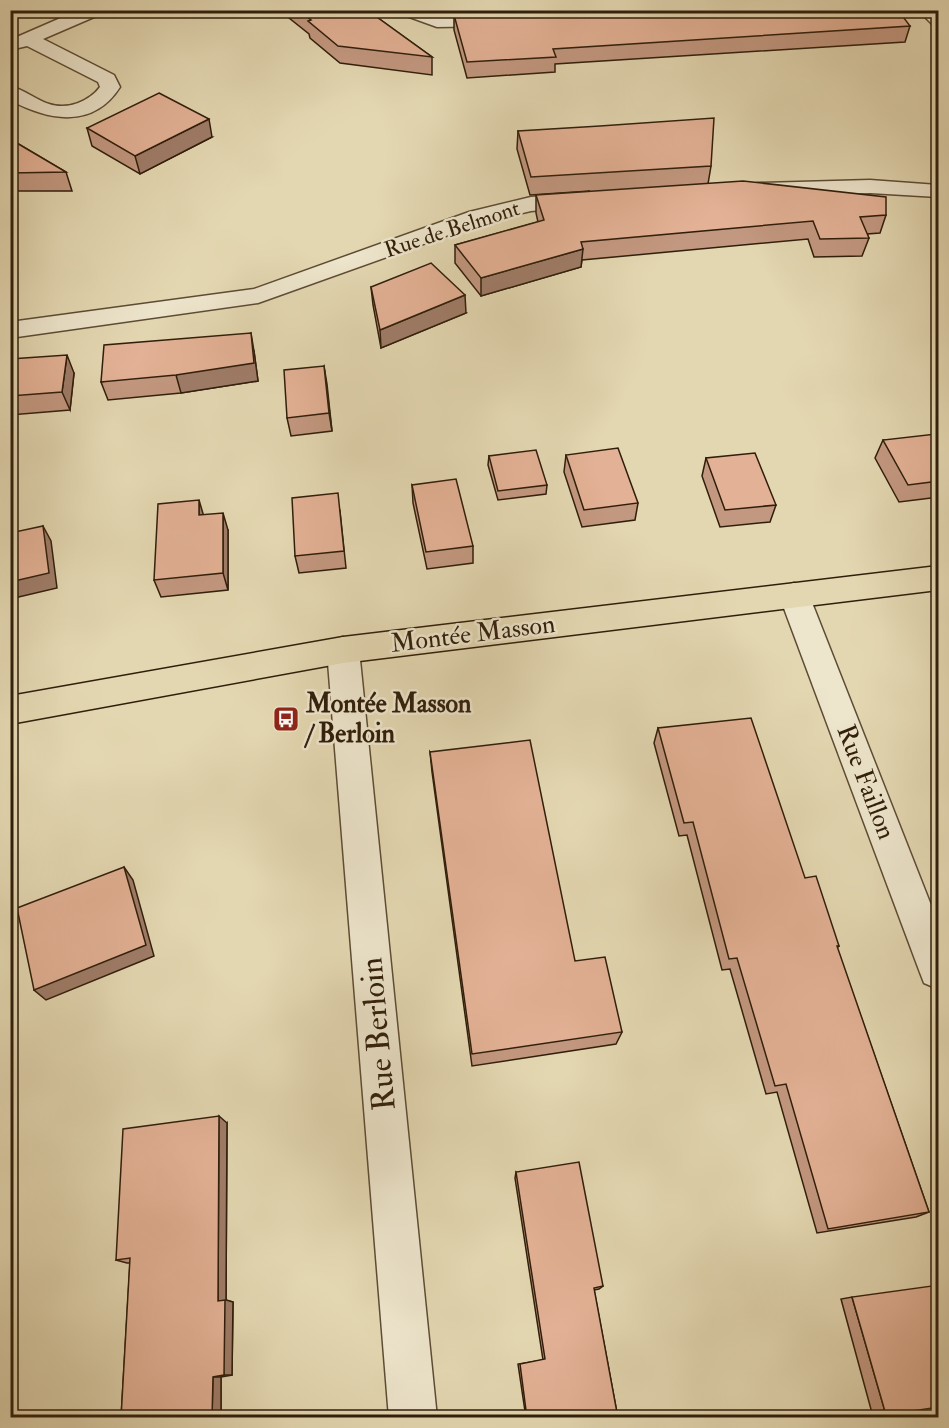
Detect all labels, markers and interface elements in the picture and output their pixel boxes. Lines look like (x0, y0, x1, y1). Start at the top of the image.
street label: Rue de Belmont (381, 194, 523, 264)
street label: Montée Masson (389, 608, 557, 660)
place label: Montée Masson / Berloin (303, 688, 472, 750)
bus stop icon: Montée Masson / Berloin (271, 704, 301, 734)
street label: Rue Faillon (829, 720, 903, 844)
street label: Rue Berloin (351, 956, 405, 1112)

